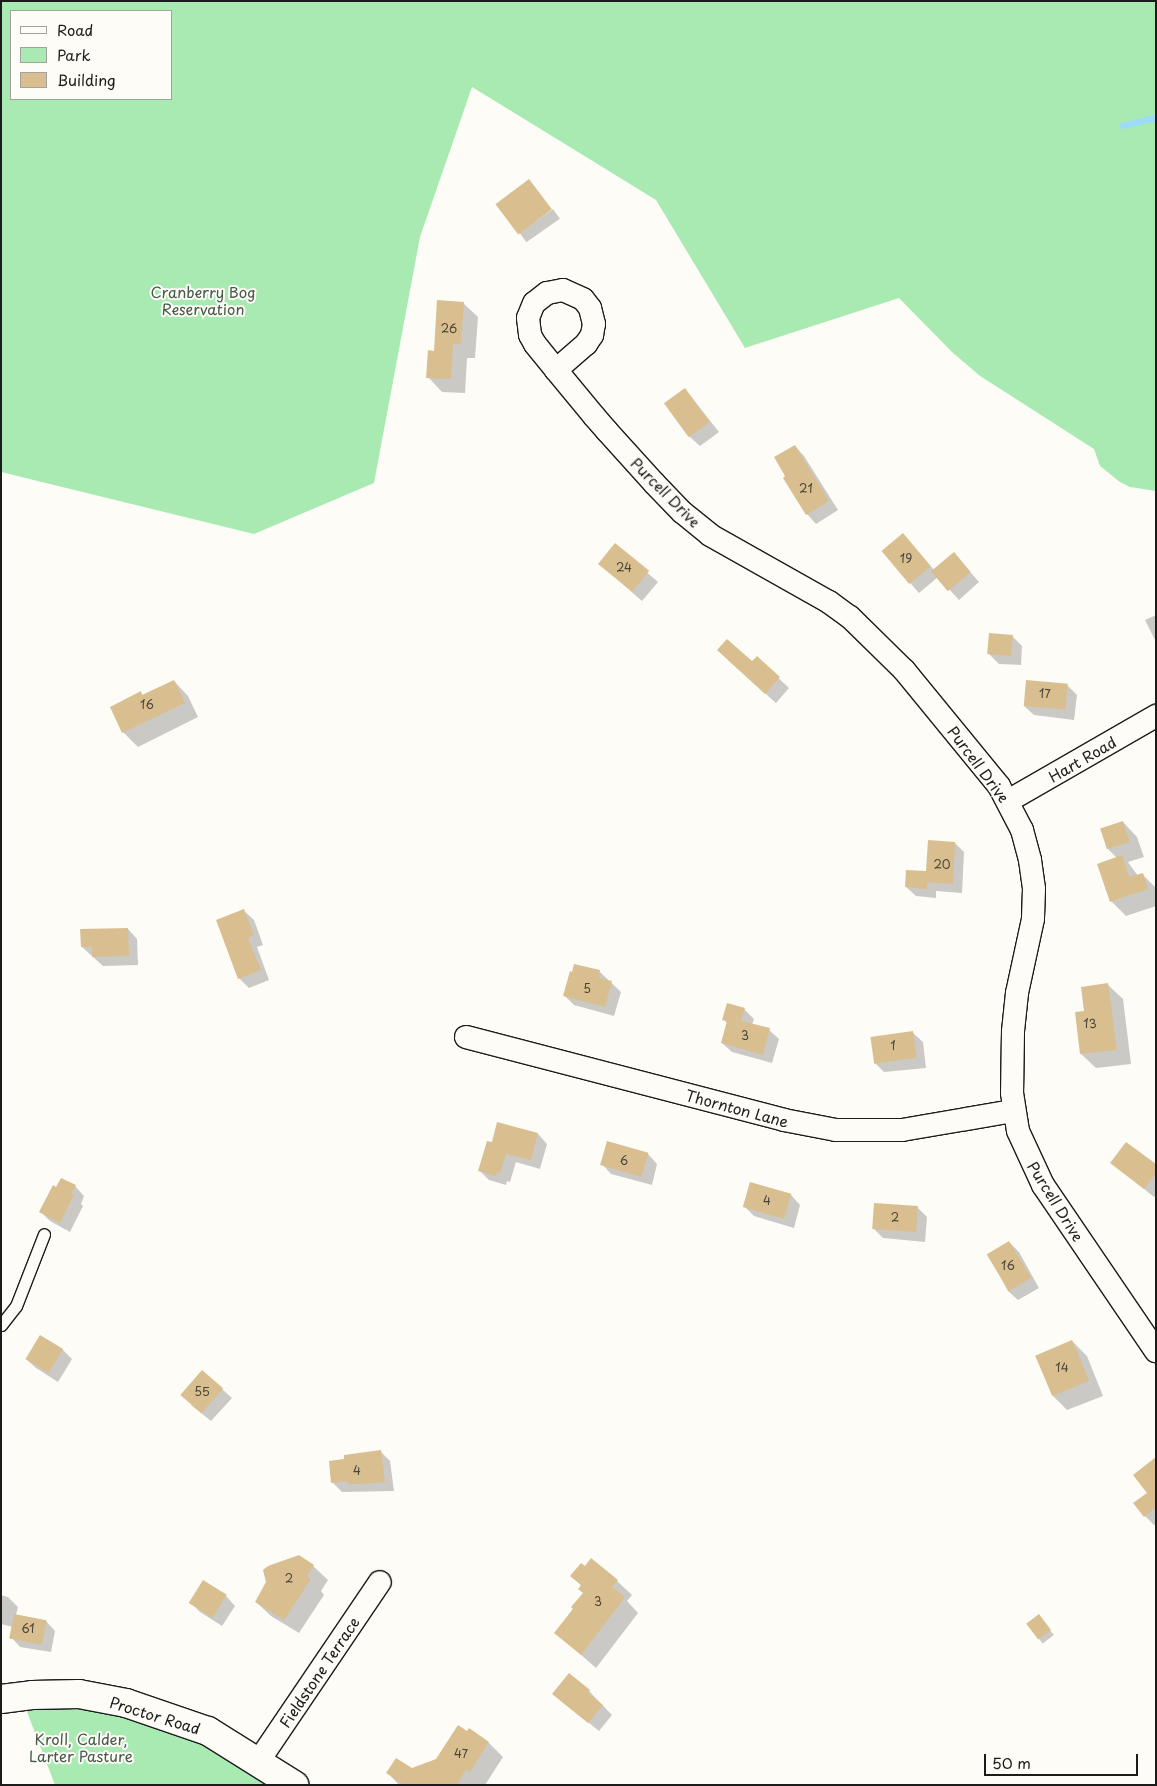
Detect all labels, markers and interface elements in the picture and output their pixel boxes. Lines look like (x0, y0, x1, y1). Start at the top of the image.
legend (10, 10, 172, 100)
text: Road (57, 18, 93, 41)
text: Park (57, 43, 91, 66)
text: Building (57, 68, 116, 91)
park label: Cranberry Bog Reservation (150, 282, 256, 317)
house number: 26 (441, 322, 457, 336)
street label: Purcell Drive (627, 453, 705, 531)
house number: 21 (799, 482, 813, 496)
house number: 19 (900, 552, 912, 566)
house number: 24 (616, 561, 632, 575)
house number: 17 (1039, 687, 1051, 701)
house number: 16 (140, 698, 154, 712)
street label: Purcell Drive (944, 722, 1014, 806)
street label: Hart Road (1045, 732, 1119, 786)
house number: 20 (933, 858, 951, 872)
house number: 5 (583, 982, 591, 996)
house number: 13 (1083, 1017, 1097, 1031)
house number: 3 (741, 1029, 749, 1043)
house number: 1 (890, 1039, 896, 1053)
street label: Thornton Lane (683, 1086, 791, 1130)
house number: 6 (620, 1154, 628, 1168)
street label: Purcell Drive (1024, 1157, 1088, 1245)
house number: 4 (763, 1194, 771, 1208)
house number: 2 (891, 1211, 899, 1225)
house number: 16 (1001, 1259, 1015, 1273)
house number: 14 (1055, 1361, 1069, 1375)
house number: 55 (194, 1385, 210, 1399)
house number: 4 (353, 1464, 361, 1478)
house number: 2 (285, 1572, 293, 1586)
house number: 3 (594, 1595, 602, 1609)
street label: Fieldstone Terrace (275, 1613, 363, 1731)
house number: 61 (21, 1622, 35, 1636)
street label: Proctor Road (107, 1693, 203, 1737)
park label: Kroll, Calder, Larter Pasture (29, 1729, 133, 1764)
scale bar (987, 1744, 1141, 1776)
house number: 47 (454, 1747, 468, 1761)
text: 50 m (992, 1751, 1031, 1774)

